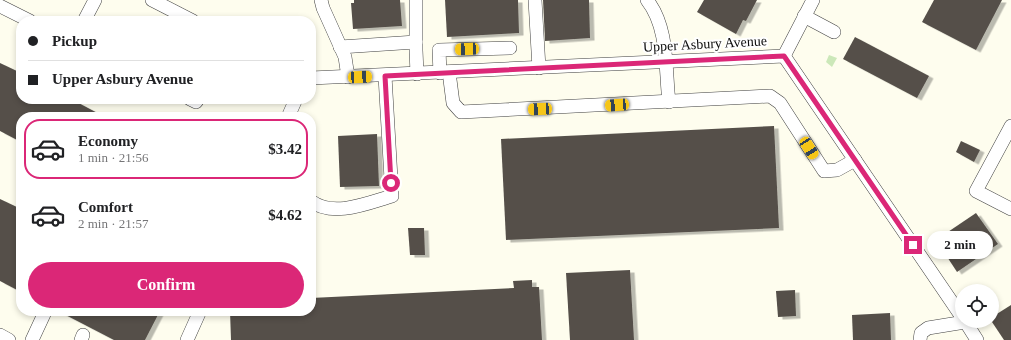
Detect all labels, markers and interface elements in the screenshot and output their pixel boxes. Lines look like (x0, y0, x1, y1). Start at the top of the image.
text: Pickup (52, 33, 97, 49)
street label: Upper Asbury Avenue (643, 33, 767, 55)
car (455, 43, 479, 55)
car (348, 70, 372, 84)
text: Upper Asbury Avenue (52, 71, 193, 87)
car (605, 98, 629, 112)
car (528, 102, 552, 116)
icon: car (30, 131, 66, 167)
text: Economy (78, 133, 138, 149)
car (797, 135, 821, 161)
text: $3.42 (268, 141, 302, 157)
text: 1 min · 21:56 (78, 150, 148, 165)
route start (382, 174, 400, 192)
icon: car (30, 197, 66, 233)
text: Comfort (78, 199, 133, 215)
text: $4.62 (268, 207, 302, 223)
text: 2 min · 21:57 (78, 216, 148, 231)
callout: 2 min (927, 231, 993, 259)
route end (904, 236, 922, 254)
text: 2 min (944, 237, 976, 252)
button: Confirm (28, 262, 304, 308)
map controls (955, 284, 999, 328)
button: locate (955, 284, 999, 328)

